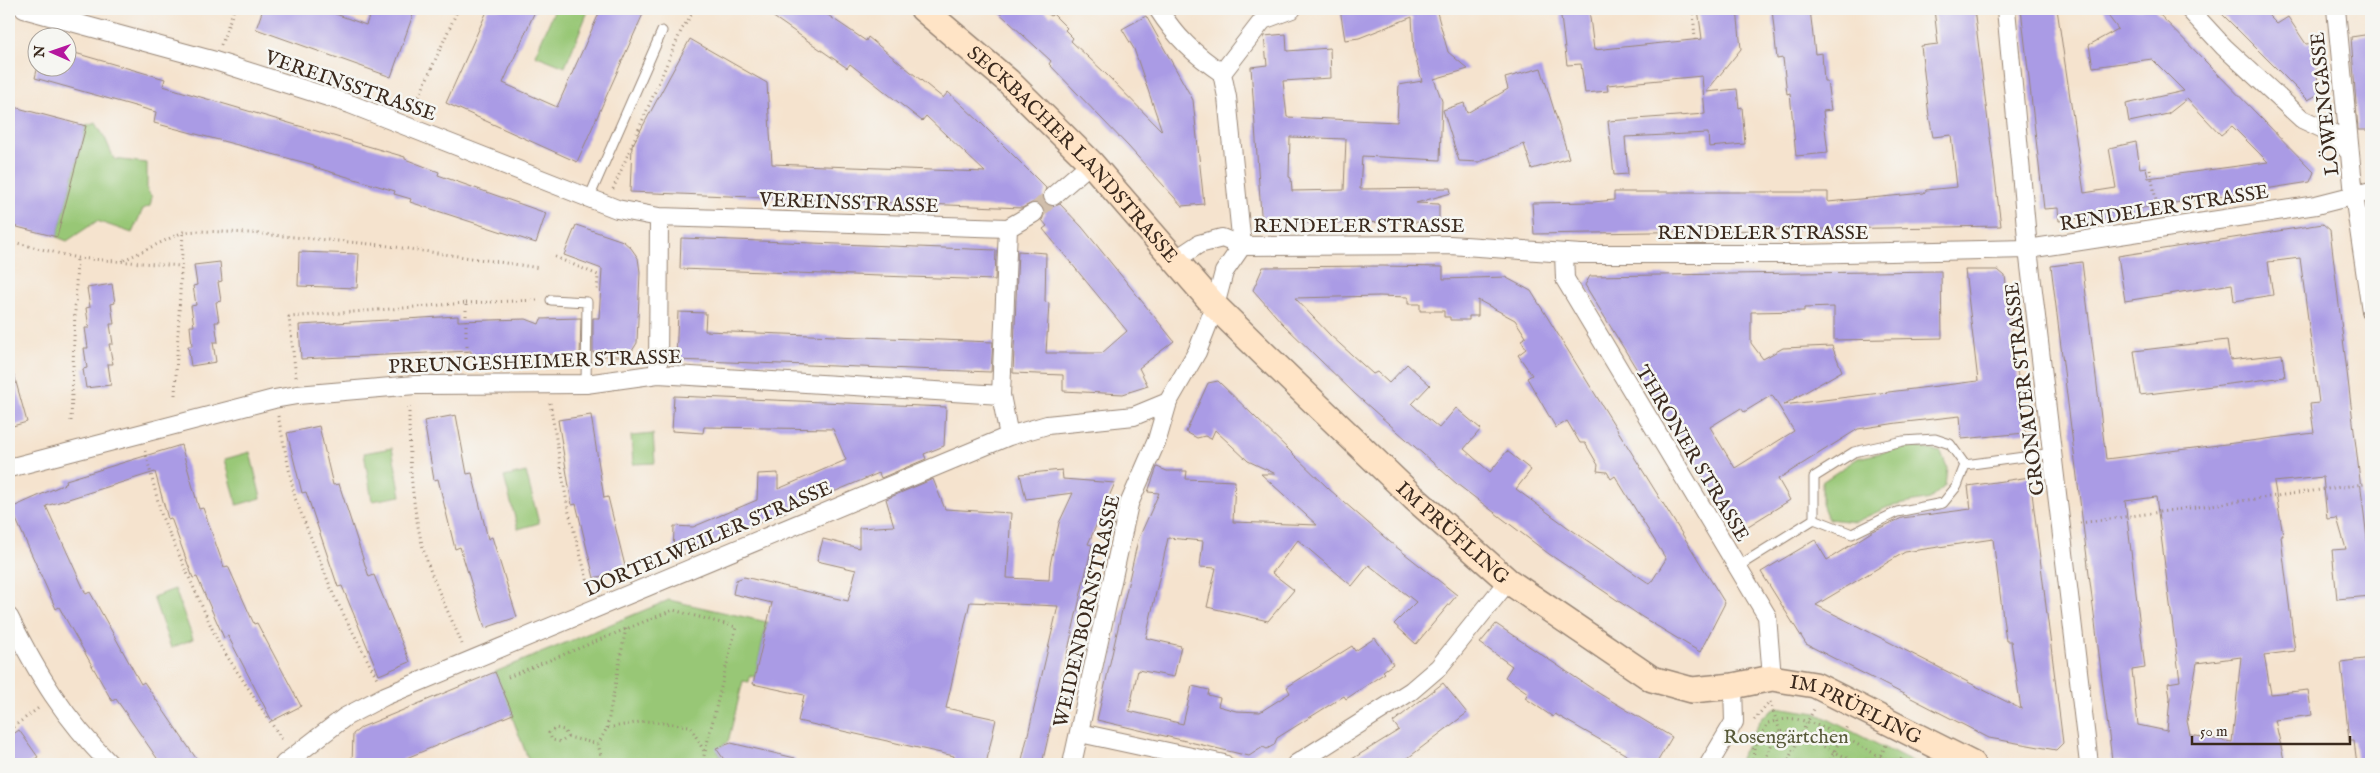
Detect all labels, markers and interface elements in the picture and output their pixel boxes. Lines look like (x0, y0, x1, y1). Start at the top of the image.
north arrow (28, 28, 78, 78)
street label: LÖWENGASSE (2306, 31, 2345, 177)
street label: SECKBACHER LANDSTRASSE (962, 41, 1183, 269)
text: N (31, 45, 49, 59)
street label: VEREINSSTRASSE (261, 45, 440, 128)
street label: RENDELER STRASSE (2058, 180, 2271, 237)
street label: VEREINSSTRASSE (758, 188, 939, 219)
street label: RENDELER STRASSE (1253, 214, 1465, 239)
street label: RENDELER STRASSE (1657, 221, 1869, 246)
street label: GRONAUER STRASSE (2000, 281, 2051, 497)
street label: PREUNGESHEIMER STRASSE (388, 345, 682, 380)
street label: THRONER STRASSE (1629, 361, 1754, 547)
street label: DORTELWEILER STRASSE (581, 476, 836, 603)
street label: IM PRÜFLING (1390, 477, 1514, 590)
street label: WEIDENBORNSTRASSE (1048, 492, 1126, 730)
street label: IM PRÜFLING (1788, 670, 1926, 751)
scale bar (2192, 713, 2350, 745)
text: 50 m (2200, 722, 2228, 741)
park label: Rosengärtchen (1723, 725, 1849, 750)

